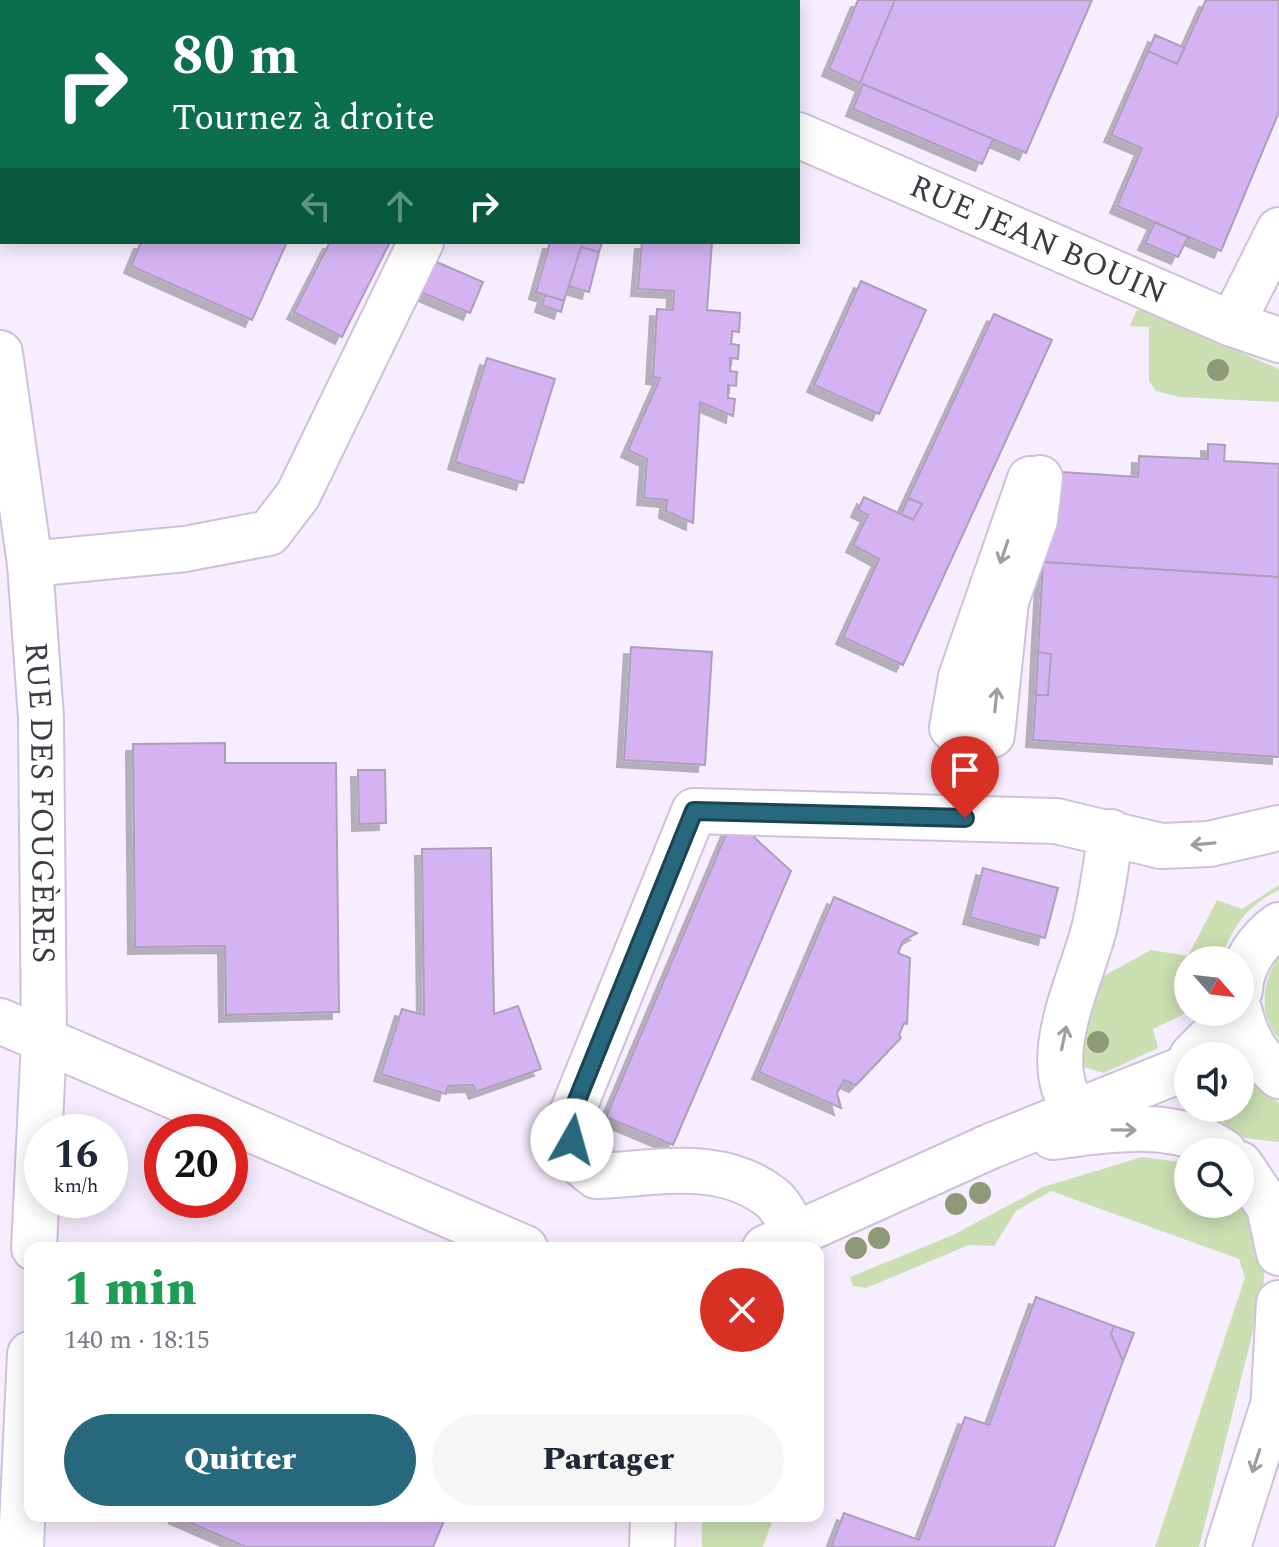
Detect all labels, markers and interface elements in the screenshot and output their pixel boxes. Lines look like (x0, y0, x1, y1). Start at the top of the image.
text: 80 m (172, 14, 299, 99)
icon: right (40, 32, 144, 136)
text: Tournez à droite (172, 91, 435, 146)
street label: RUE JEAN BOUIN (902, 162, 1175, 317)
icon: left (294, 184, 338, 228)
icon: ahead (378, 184, 422, 228)
icon: right (462, 184, 506, 228)
one-way arrow (996, 539, 1011, 564)
street label: RUE DES FOUGÈRES (11, 640, 68, 963)
one-way arrow (988, 687, 1003, 714)
pin (931, 736, 999, 818)
icon: arrive (943, 748, 987, 792)
one-way arrow (1190, 837, 1217, 852)
north arrow (1174, 946, 1254, 1026)
map controls (1174, 946, 1254, 1218)
one-way arrow (1057, 1026, 1072, 1052)
button: sound (1174, 1042, 1254, 1122)
position arrow (530, 1098, 614, 1182)
speed limit sign: 20 (144, 1114, 248, 1218)
one-way arrow (1110, 1122, 1137, 1138)
text: 16 (54, 1125, 98, 1186)
button: search (1174, 1138, 1254, 1218)
text: km/h (54, 1171, 99, 1201)
text: 1 min (64, 1253, 197, 1326)
button: close (700, 1268, 784, 1352)
text: 140 m · 18:15 (64, 1320, 210, 1360)
button: Quitter (64, 1414, 416, 1506)
button: Partager (432, 1414, 784, 1506)
one-way arrow (1248, 1448, 1263, 1473)

